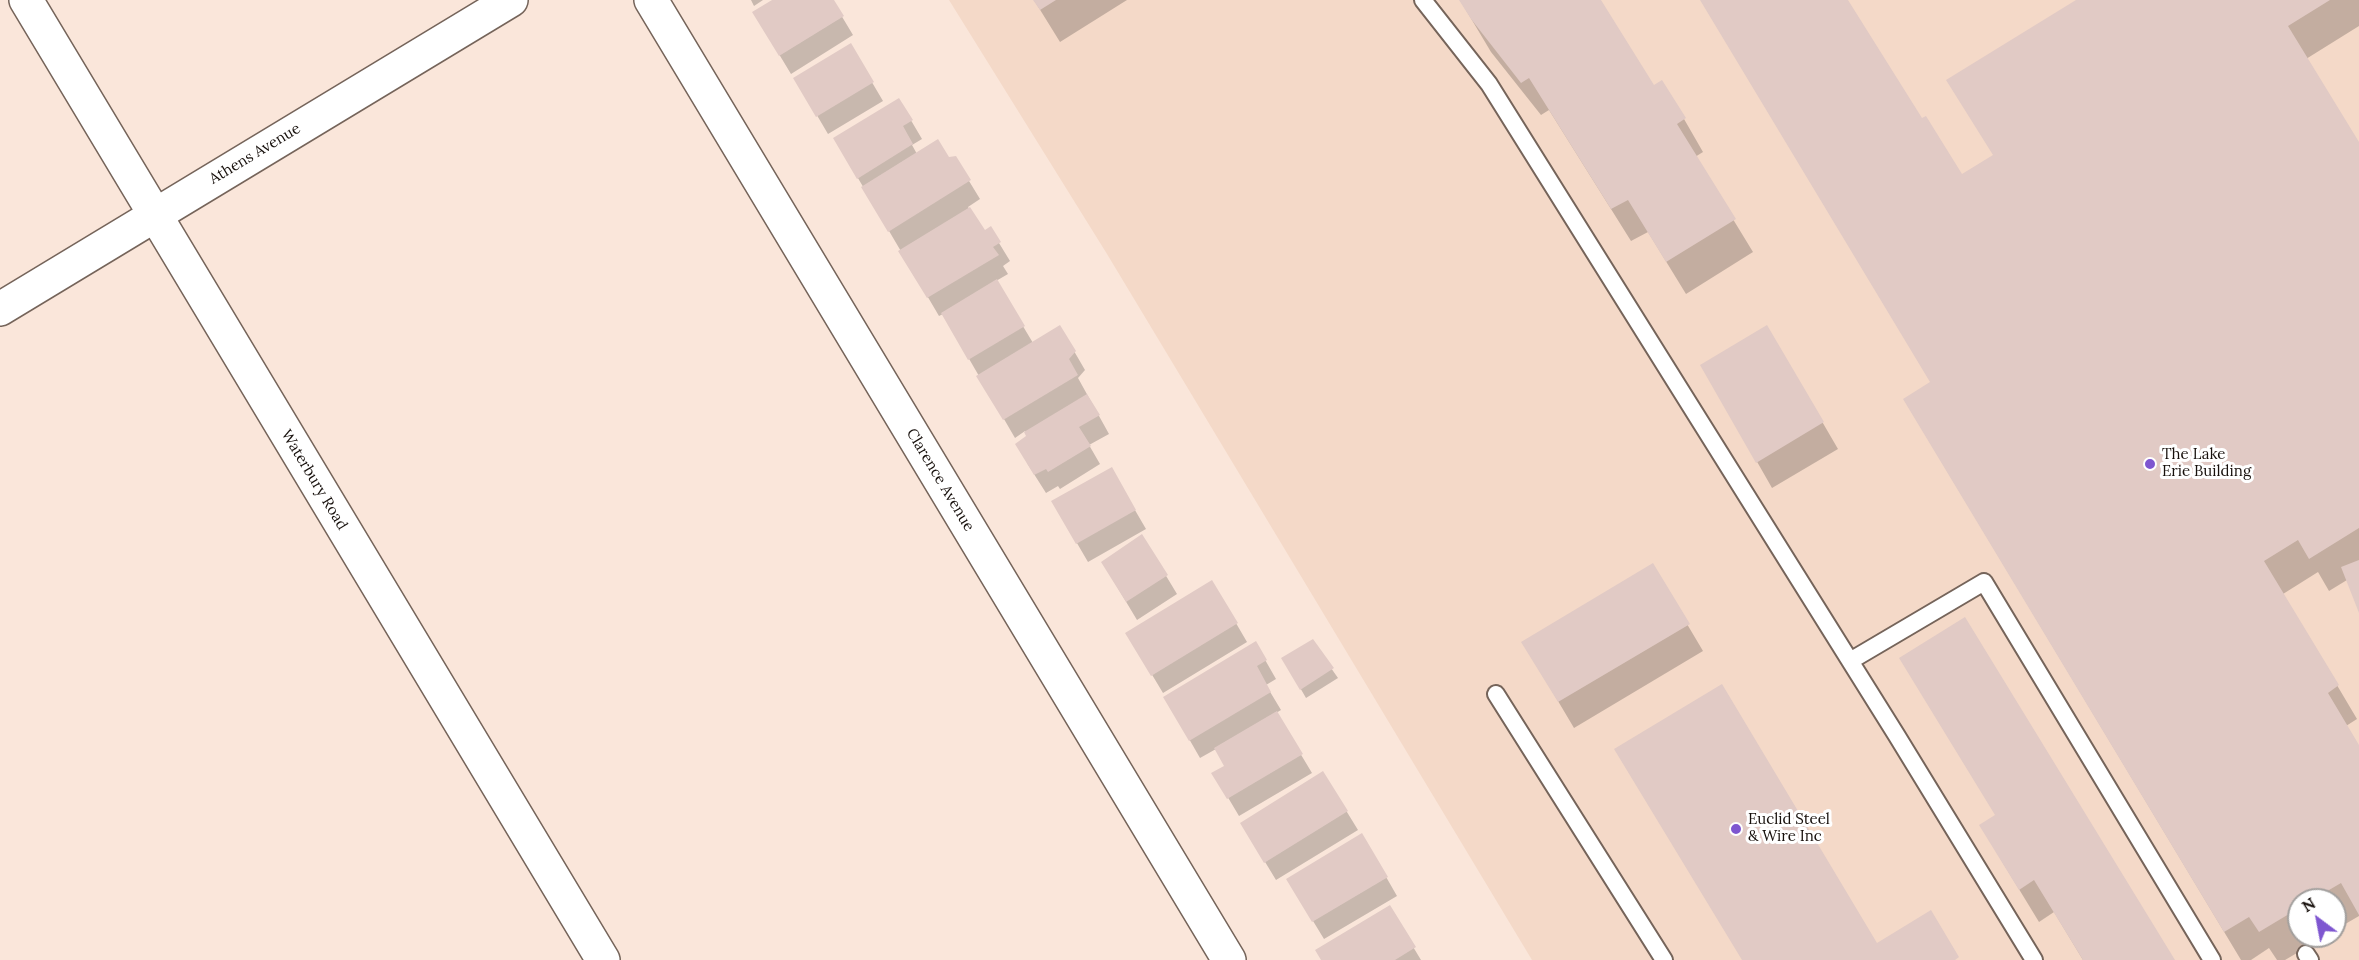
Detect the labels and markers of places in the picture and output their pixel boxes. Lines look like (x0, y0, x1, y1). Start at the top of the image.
place label: The Lake Erie Building (2162, 446, 2251, 481)
marker: The Lake Erie Building (2143, 457, 2157, 471)
place label: Euclid Steel & Wire Inc (1748, 811, 1830, 846)
marker: Euclid Steel & Wire Inc (1729, 822, 1743, 836)

